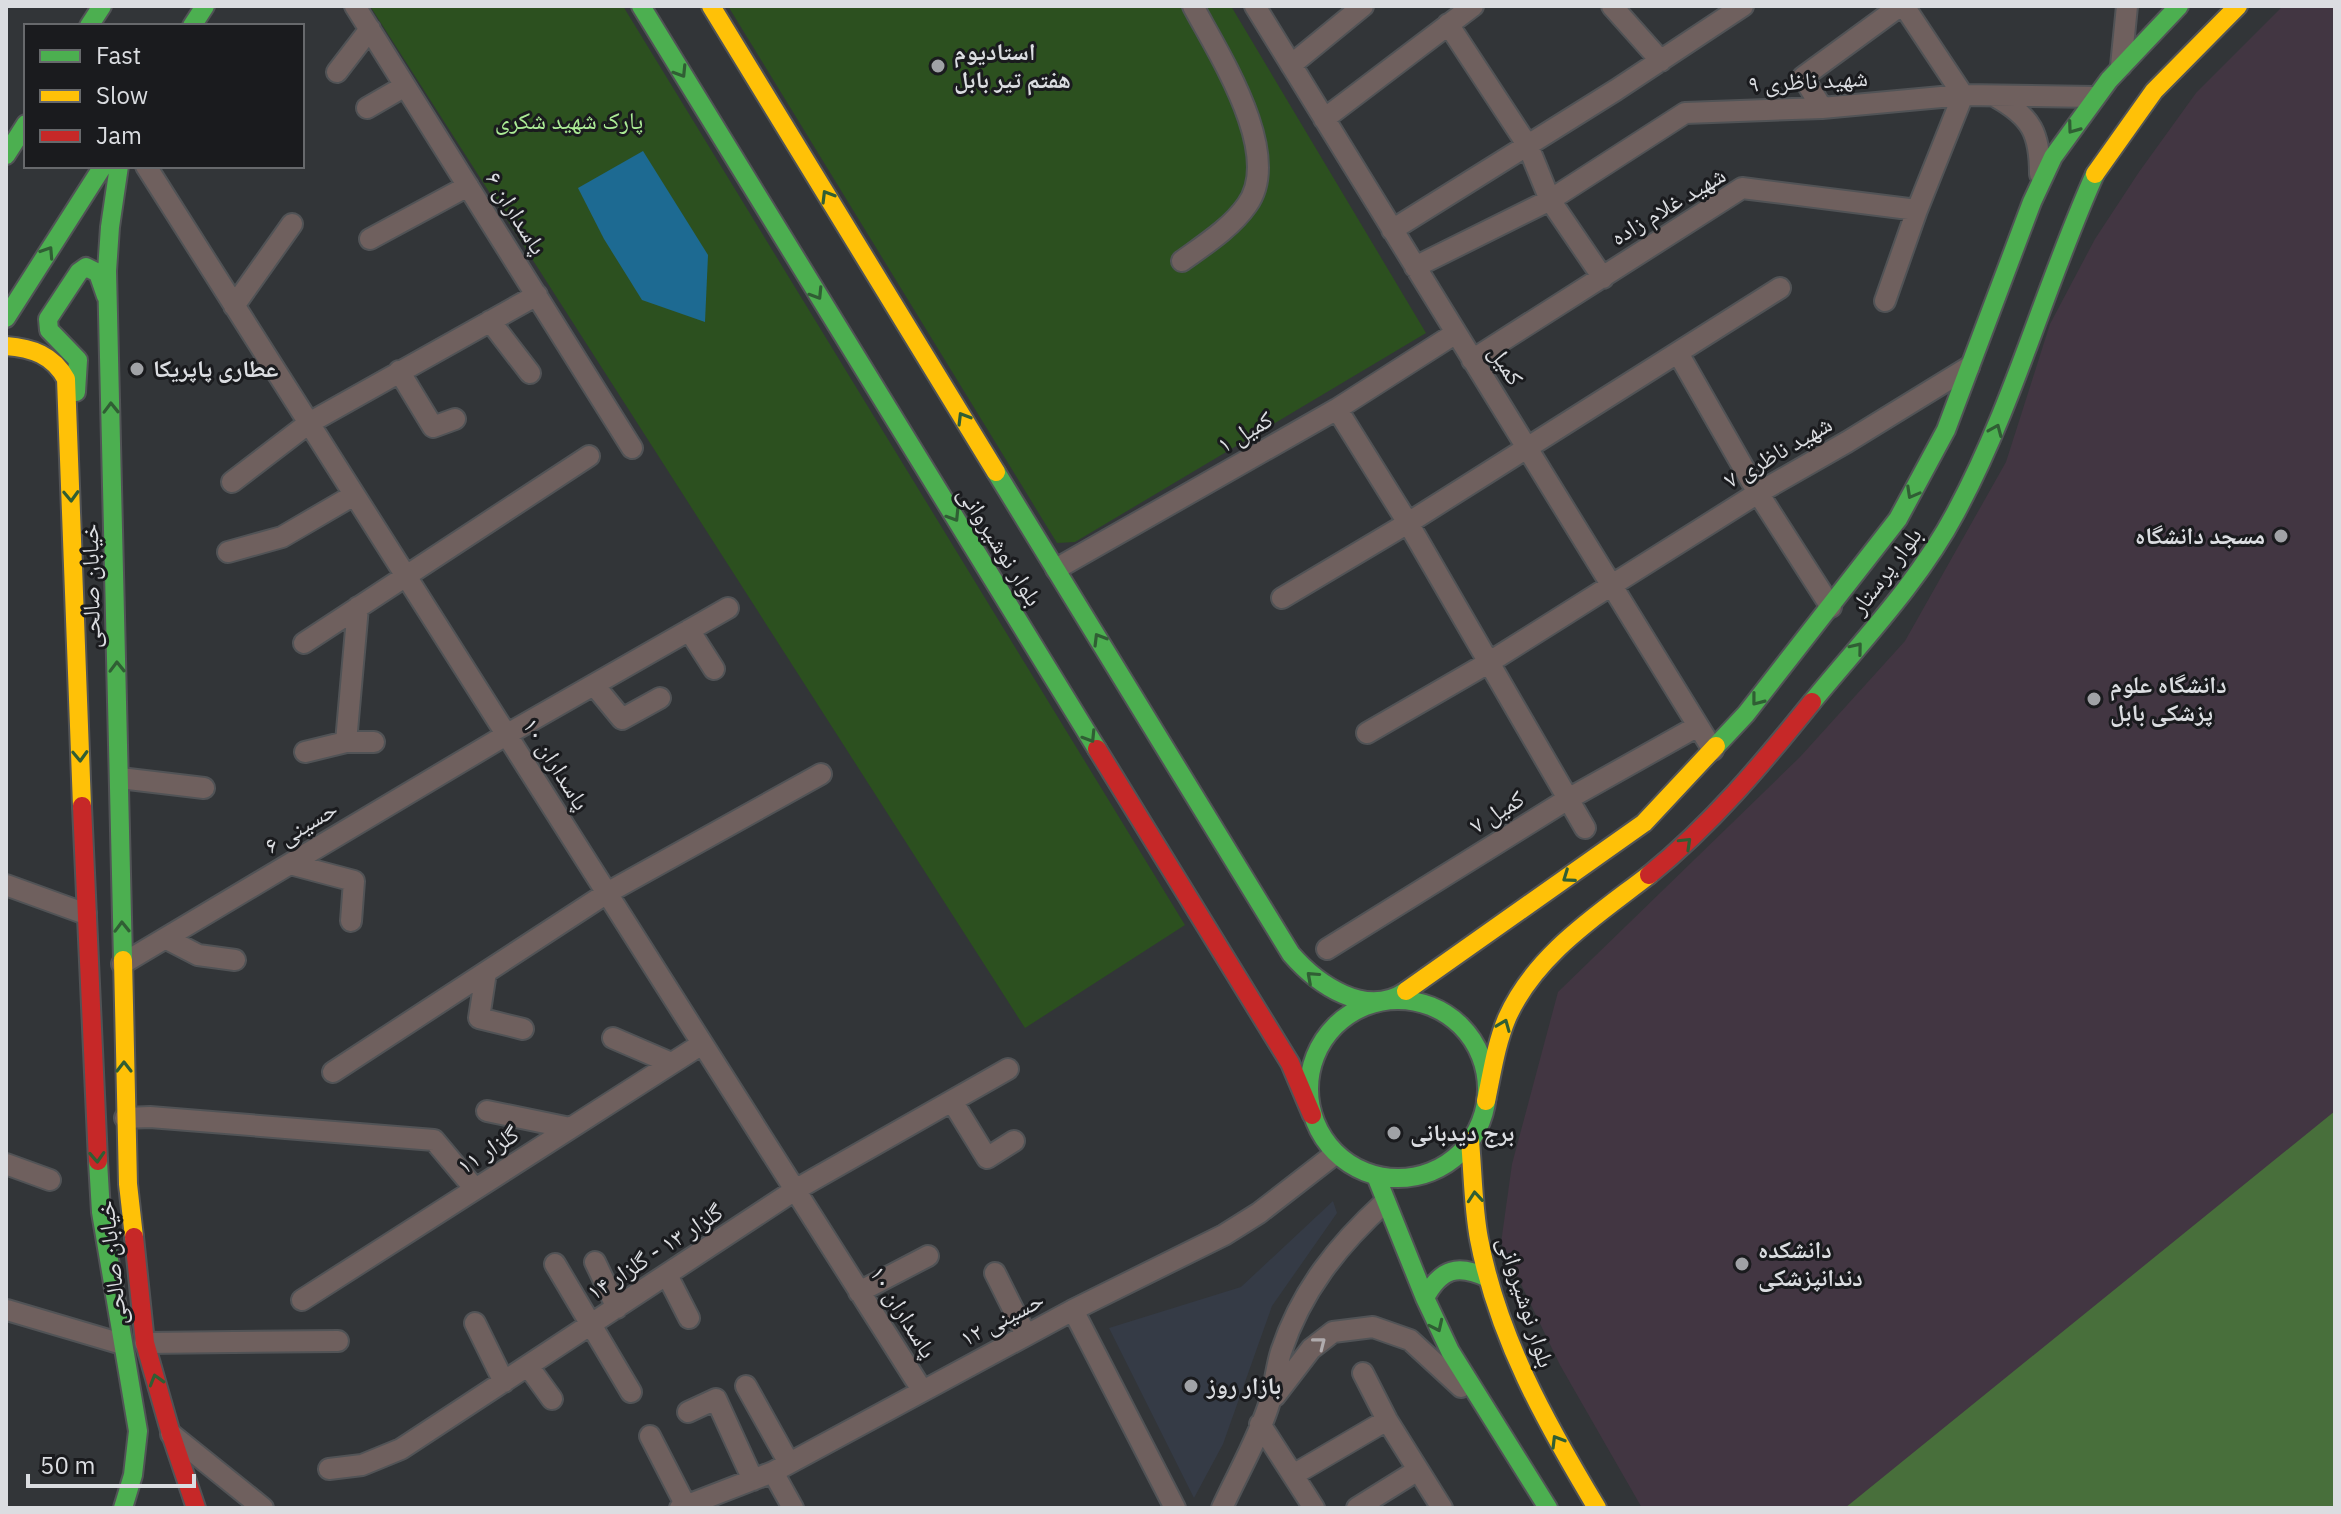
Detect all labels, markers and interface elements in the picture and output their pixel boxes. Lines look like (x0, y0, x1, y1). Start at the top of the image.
legend (24, 24, 304, 168)
place label: استادیوم هفتم تیر بابل (954, 35, 1071, 96)
text: Fast (96, 39, 141, 71)
marker: استادیوم هفتم تیر بابل (929, 57, 947, 75)
street label: شهید ناظری ۹ (1747, 61, 1869, 99)
one-way arrow (672, 64, 687, 78)
text: Slow (96, 79, 148, 111)
park label: پارک شهید شکری (495, 104, 643, 136)
text: Jam (96, 119, 142, 151)
one-way arrow (2068, 119, 2083, 133)
street label: شهید غلام زاده (1604, 158, 1732, 253)
street label: پاسداران ۶ (479, 165, 555, 260)
one-way arrow (821, 190, 837, 205)
one-way arrow (38, 246, 53, 261)
one-way arrow (808, 285, 823, 300)
street label: کمیل (1482, 338, 1532, 391)
place label: عطاری پاپریکا (153, 352, 278, 384)
marker: عطاری پاپریکا (128, 360, 146, 378)
one-way arrow (102, 401, 119, 414)
street label: کمیل ۱ (1211, 402, 1278, 460)
street label: شهید ناظری ۷ (1717, 407, 1838, 495)
one-way arrow (957, 412, 972, 426)
one-way arrow (1986, 424, 2002, 438)
street label: بلوار نوشیروانی (951, 479, 1051, 612)
one-way arrow (1907, 485, 1922, 499)
one-way arrow (62, 490, 79, 503)
one-way arrow (944, 507, 959, 521)
place label: مسجد دانشگاه (2135, 519, 2265, 551)
street label: بلوار پرستار (1841, 520, 1929, 622)
street label: خیابان صالحی (73, 523, 107, 649)
marker: مسجد دانشگاه (2272, 527, 2290, 545)
one-way arrow (1093, 633, 1108, 648)
one-way arrow (1847, 643, 1862, 657)
one-way arrow (109, 660, 126, 673)
place label: دانشگاه علوم پزشکی بابل (2110, 668, 2227, 728)
marker: دانشگاه علوم پزشکی بابل (2085, 690, 2103, 708)
one-way arrow (1752, 691, 1766, 706)
street label: پاسداران ١٠ (516, 711, 598, 816)
one-way arrow (1080, 728, 1095, 743)
one-way arrow (72, 750, 89, 763)
street label: کمیل ۷ (1463, 782, 1530, 840)
street label: حسینی ۶ (258, 792, 343, 860)
one-way arrow (1677, 838, 1691, 853)
one-way arrow (1562, 867, 1576, 882)
one-way arrow (113, 920, 131, 933)
one-way arrow (1307, 971, 1321, 986)
one-way arrow (1495, 1019, 1511, 1033)
one-way arrow (115, 1060, 133, 1073)
place label: برج دیدبانی (1410, 1116, 1514, 1148)
street label: گلزار ١١ (450, 1117, 525, 1181)
marker: برج دیدبانی (1385, 1124, 1403, 1142)
one-way arrow (88, 1151, 105, 1164)
one-way arrow (1467, 1190, 1484, 1203)
street label: گلزار ۱۳ - گلزار ۱۴ (580, 1195, 729, 1307)
street label: خيابان صالحی (89, 1199, 133, 1327)
street label: بلوار نوشیروانی (1491, 1232, 1563, 1371)
place label: دانشکده دندانپزشکی (1758, 1233, 1863, 1293)
marker: دانشکده دندانپزشکی (1733, 1255, 1751, 1273)
street label: پاسداران ١٠ (863, 1259, 945, 1364)
street label: حسینی ۱۲ (954, 1283, 1049, 1353)
one-way arrow (1427, 1317, 1443, 1332)
one-way arrow (1311, 1338, 1326, 1352)
place label: بازار روز (1206, 1369, 1281, 1401)
one-way arrow (149, 1374, 165, 1388)
marker: بازار روز (1182, 1377, 1200, 1395)
one-way arrow (1551, 1435, 1567, 1450)
scale bar (28, 1438, 194, 1488)
text: 50 m (40, 1449, 95, 1481)

